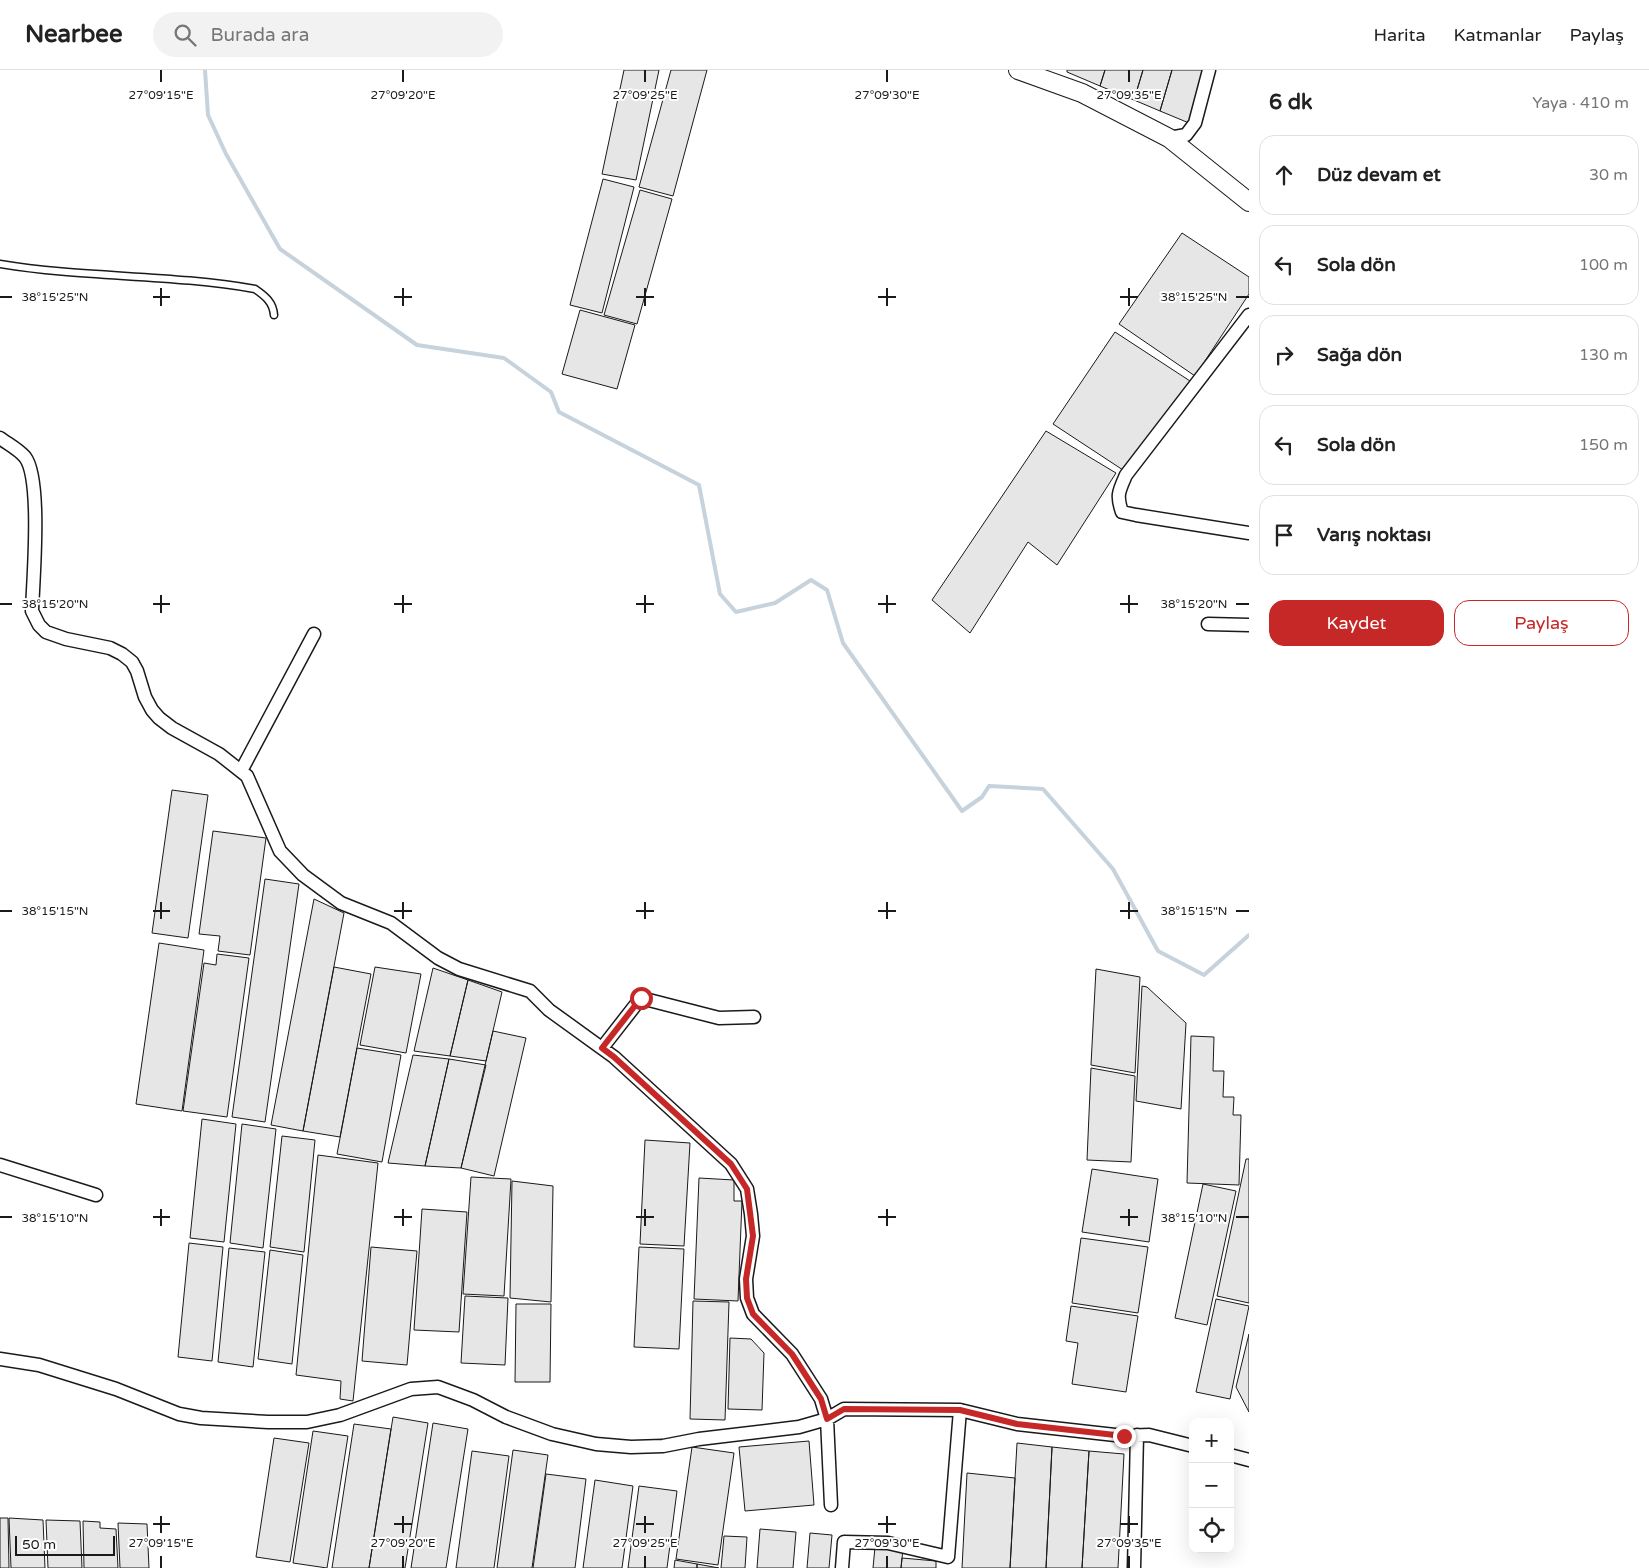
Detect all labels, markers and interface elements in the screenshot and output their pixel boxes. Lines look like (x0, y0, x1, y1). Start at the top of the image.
search box (153, 12, 503, 57)
text: Nearbee (25, 20, 123, 49)
icon: search (171, 21, 199, 49)
text: Burada ara (211, 24, 309, 46)
text: Harita (1373, 24, 1426, 46)
text: Katmanlar (1454, 24, 1542, 46)
text: Paylaş (1570, 24, 1624, 46)
text: 27°09'15"E (128, 88, 194, 102)
text: 27°09'20"E (370, 88, 436, 102)
text: 27°09'25"E (612, 88, 678, 102)
text: 27°09'30"E (854, 88, 920, 102)
text: 27°09'35"E (1096, 88, 1162, 102)
text: 6 dk (1269, 90, 1312, 115)
text: Yaya · 410 m (1532, 93, 1629, 113)
icon: ahead (1270, 161, 1298, 189)
text: Düz devam et (1317, 164, 1441, 186)
text: 30 m (1589, 165, 1628, 185)
icon: left (1270, 251, 1298, 279)
text: Sola dön (1317, 254, 1396, 276)
text: 100 m (1579, 255, 1628, 275)
text: 38°15'25"N (22, 290, 89, 304)
text: 38°15'25"N (1161, 290, 1228, 304)
icon: right (1270, 341, 1298, 369)
text: Sağa dön (1317, 344, 1402, 366)
text: 130 m (1579, 345, 1628, 365)
icon: left (1270, 431, 1298, 459)
text: Sola dön (1317, 434, 1396, 456)
text: 150 m (1579, 435, 1628, 455)
icon: arrive (1270, 521, 1298, 549)
text: Varış noktası (1317, 524, 1431, 546)
text: 38°15'20"N (22, 597, 89, 611)
text: 38°15'20"N (1161, 597, 1228, 611)
button: Kaydet (1269, 600, 1444, 646)
button: Paylaş (1454, 600, 1629, 646)
text: 38°15'15"N (22, 904, 89, 918)
text: 38°15'15"N (1161, 904, 1228, 918)
route start (630, 987, 653, 1010)
text: 38°15'10"N (22, 1211, 89, 1225)
text: 38°15'10"N (1161, 1211, 1228, 1225)
map controls (1189, 1418, 1234, 1553)
button: + (1189, 1418, 1234, 1463)
route end (1113, 1425, 1136, 1448)
button: − (1189, 1463, 1234, 1508)
button: locate (1189, 1508, 1234, 1553)
scale bar (15, 1533, 115, 1556)
text: 50 m (22, 1536, 56, 1553)
text: 27°09'15"E (128, 1536, 194, 1550)
text: 27°09'20"E (370, 1536, 436, 1550)
text: 27°09'25"E (612, 1536, 678, 1550)
text: 27°09'30"E (854, 1536, 920, 1550)
text: 27°09'35"E (1096, 1536, 1162, 1550)

